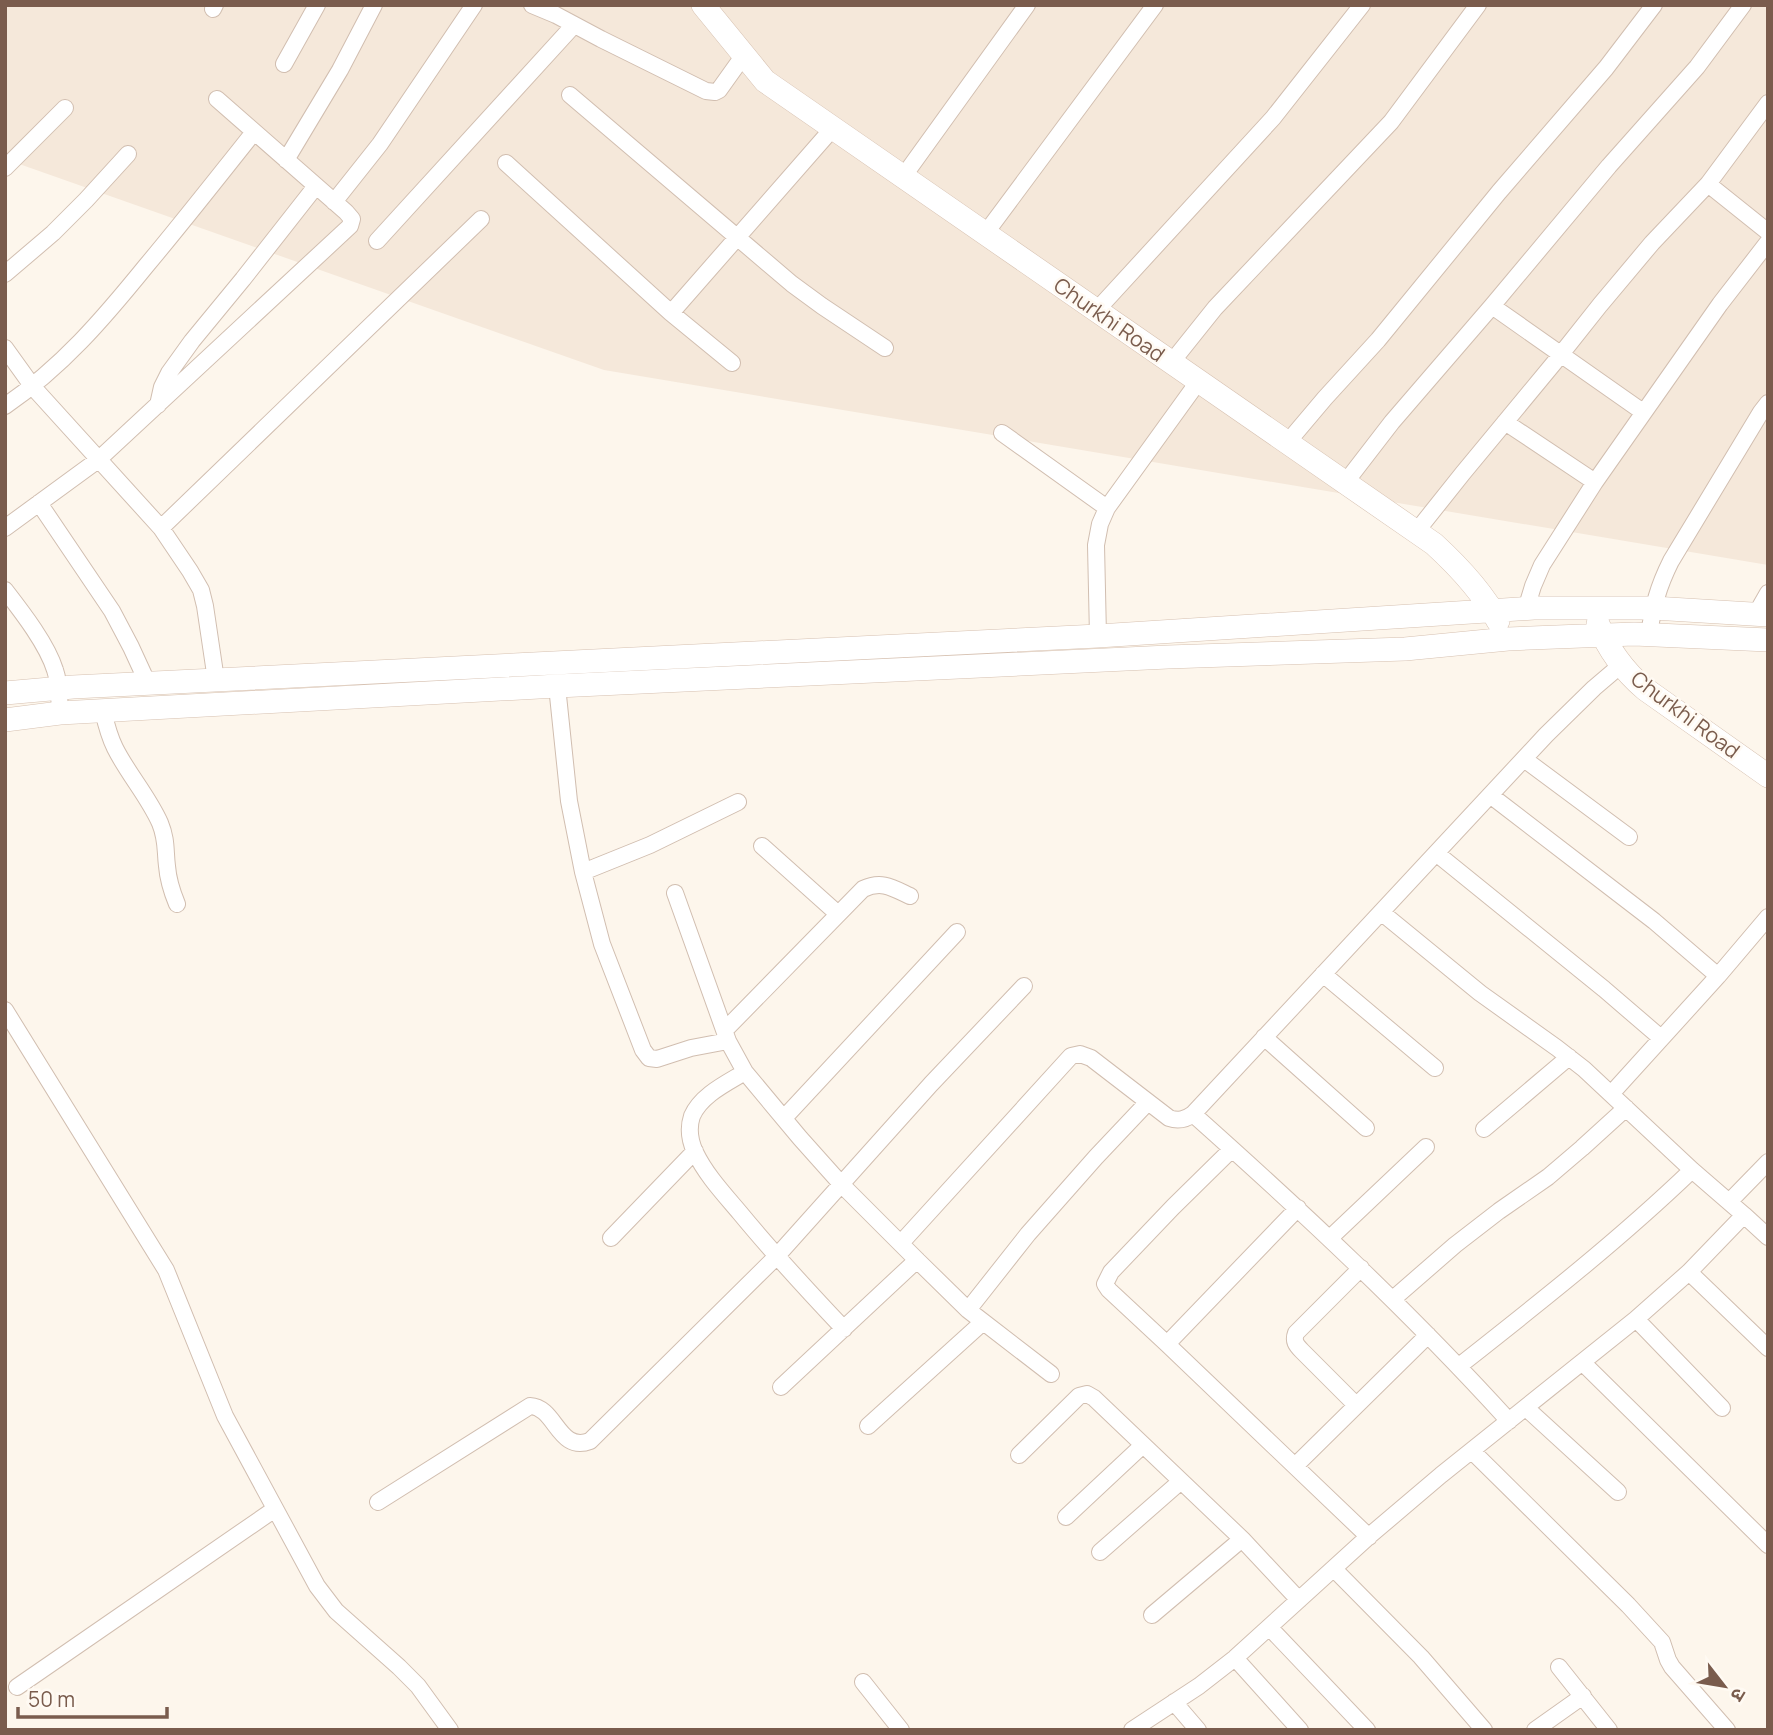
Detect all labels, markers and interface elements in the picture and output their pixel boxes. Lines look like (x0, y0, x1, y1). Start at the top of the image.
street label: Churkhi Road (1049, 271, 1171, 368)
street label: Churkhi Road (1626, 664, 1746, 764)
north arrow (1689, 1651, 1759, 1721)
scale bar (18, 1676, 166, 1720)
text: उ (1724, 1683, 1753, 1707)
text: 50 m (28, 1685, 75, 1713)

